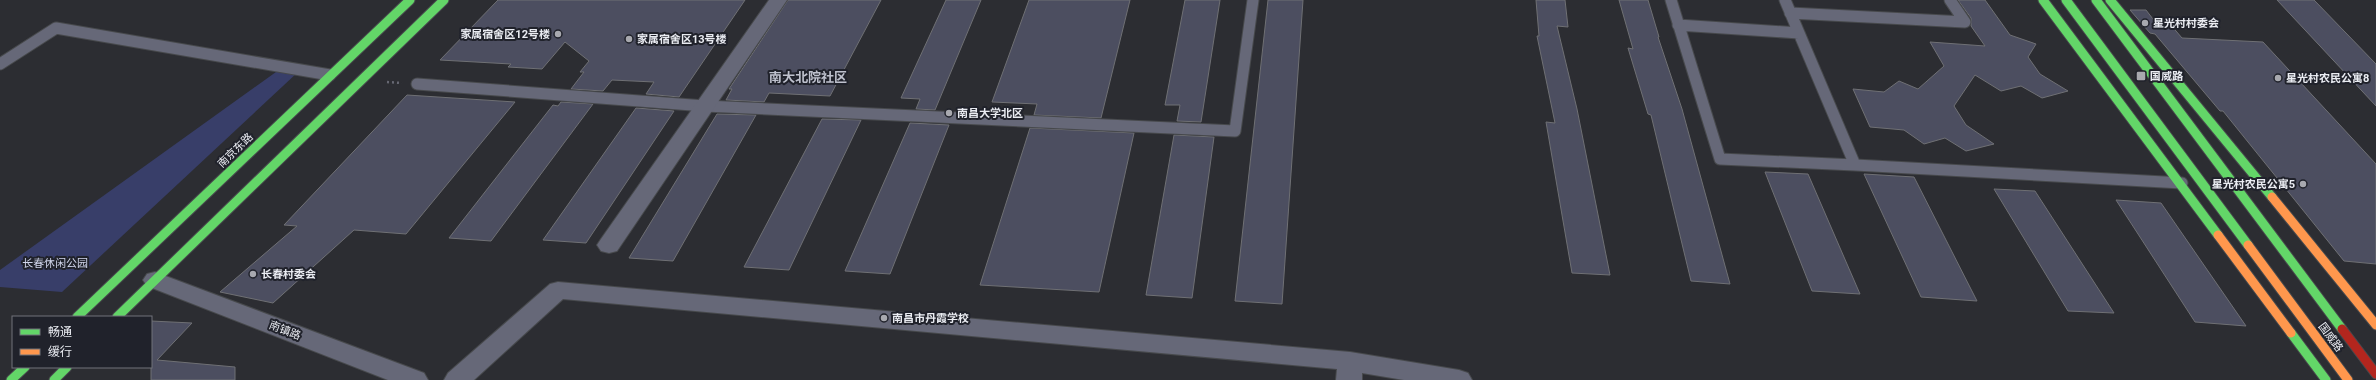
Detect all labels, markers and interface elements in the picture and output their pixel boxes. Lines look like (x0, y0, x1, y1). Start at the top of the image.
place label: 星光村村委会 (2153, 17, 2219, 30)
marker: 星光村村委会 (2140, 18, 2150, 28)
place label: 家属宿舍区12号楼 (460, 28, 550, 41)
marker: 家属宿舍区12号楼 (553, 29, 563, 39)
place label: 家属宿舍区13号楼 (637, 33, 727, 46)
marker: 家属宿舍区13号楼 (624, 34, 634, 44)
district label: 南大北院社区 (769, 70, 847, 85)
marker: 国威路 (2135, 70, 2147, 82)
place label: 国威路 (2150, 70, 2184, 83)
place label: 星光村农民公寓8 (2286, 72, 2369, 85)
marker: 星光村农民公寓8 (2273, 73, 2283, 83)
place label: 南昌大学北区 (957, 107, 1023, 120)
marker: 南昌大学北区 (944, 108, 954, 118)
street label: 南京东路 (215, 130, 256, 170)
place label: 星光村农民公寓5 (2212, 178, 2295, 191)
marker: 星光村农民公寓5 (2298, 179, 2308, 189)
park label: 长春休闲公园 (22, 257, 88, 270)
place label: 长春村委会 (261, 268, 316, 281)
marker: 长春村委会 (248, 269, 258, 279)
place label: 南昌市丹霞学校 (892, 312, 969, 325)
marker: 南昌市丹霞学校 (879, 313, 889, 323)
legend (12, 316, 152, 368)
street label: 南镇路 (267, 318, 303, 342)
street label: 国威路 (2315, 320, 2346, 354)
text: 畅通 (48, 325, 72, 339)
text: 缓行 (48, 345, 72, 359)

